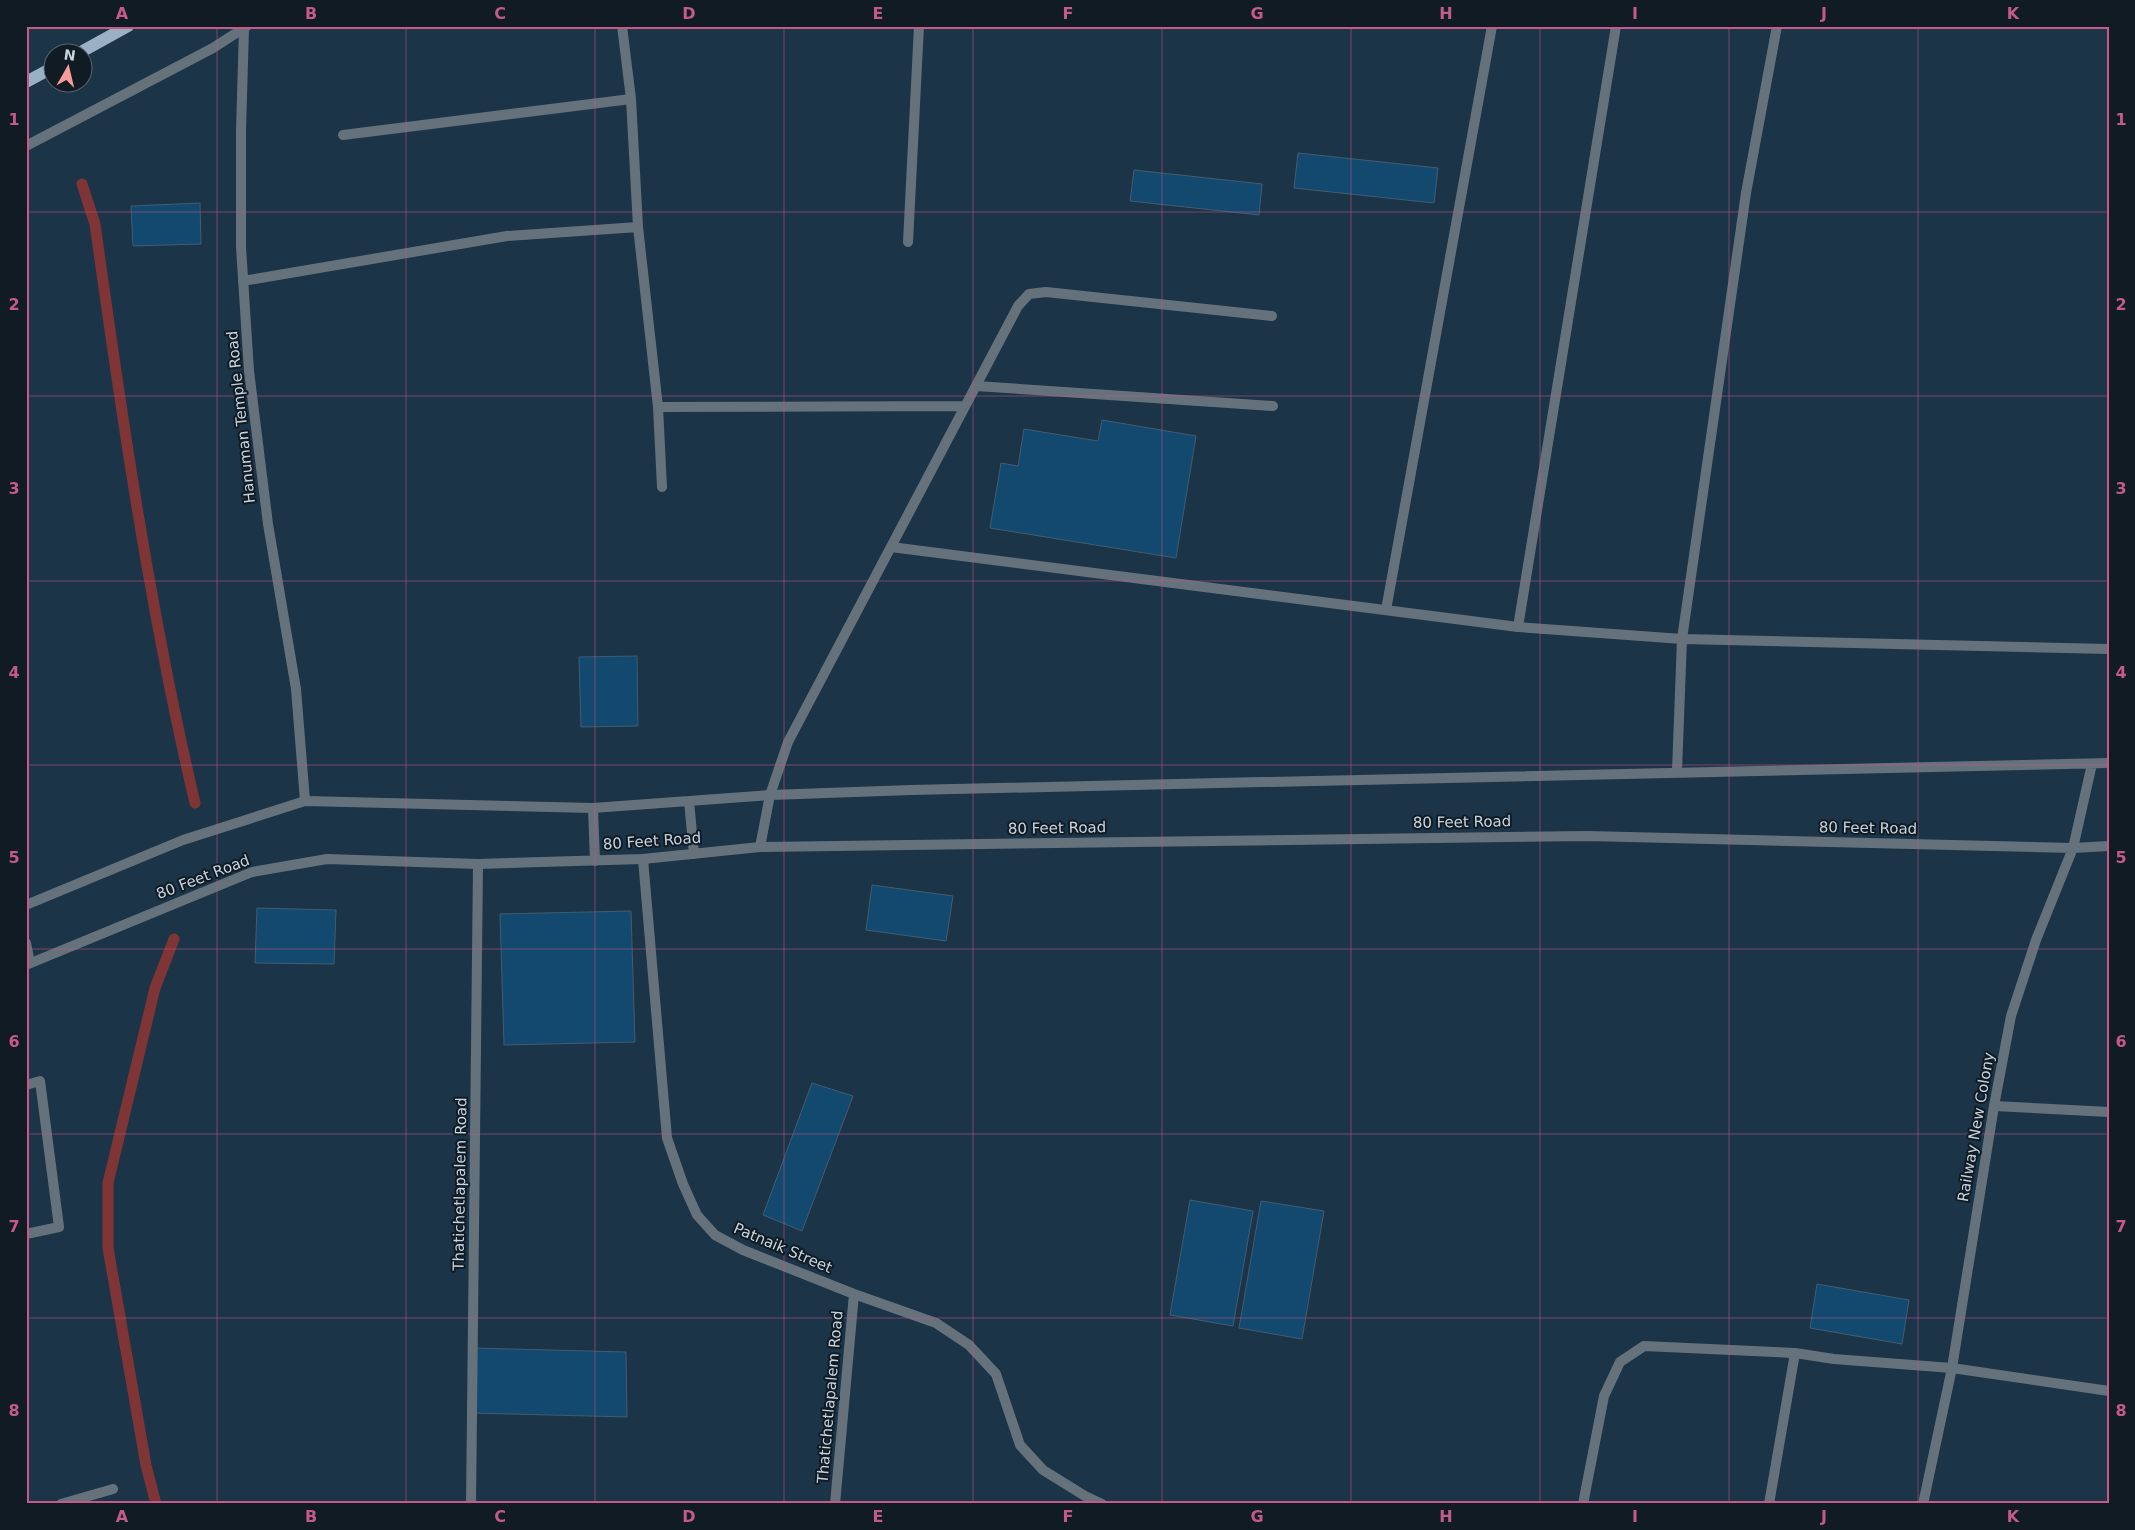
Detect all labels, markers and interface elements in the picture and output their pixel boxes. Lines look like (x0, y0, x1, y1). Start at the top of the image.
text: A (116, 4, 129, 23)
text: B (305, 4, 317, 23)
text: C (494, 4, 506, 23)
text: D (682, 4, 696, 23)
text: E (873, 4, 883, 23)
text: F (1063, 4, 1073, 23)
text: G (1250, 4, 1264, 23)
text: H (1439, 4, 1453, 23)
text: I (1632, 4, 1638, 23)
text: J (1820, 4, 1827, 23)
text: K (2007, 4, 2020, 23)
north arrow (42, 42, 92, 92)
text: N (63, 46, 77, 64)
text: 1 (8, 110, 20, 129)
text: 1 (2115, 110, 2127, 129)
text: 2 (8, 295, 20, 314)
text: 2 (2115, 295, 2127, 314)
street label: Hanuman Temple Road (223, 330, 259, 504)
text: 3 (8, 479, 20, 498)
text: 3 (2115, 479, 2127, 498)
text: 4 (8, 663, 20, 682)
text: 4 (2115, 663, 2127, 682)
street label: 80 Feet Road (1413, 812, 1511, 832)
street label: 80 Feet Road (1008, 818, 1106, 838)
street label: 80 Feet Road (1819, 818, 1917, 838)
street label: 80 Feet Road (602, 829, 702, 853)
text: 5 (8, 848, 20, 867)
text: 5 (2115, 848, 2127, 867)
street label: 80 Feet Road (154, 851, 252, 903)
text: 6 (8, 1032, 20, 1051)
text: 6 (2115, 1032, 2127, 1051)
street label: Railway New Colony (1954, 1051, 1998, 1203)
street label: Thatichetlapalem Road (449, 1097, 471, 1272)
text: 7 (8, 1217, 20, 1236)
text: 7 (2115, 1217, 2127, 1236)
street label: Patnaik Street (731, 1219, 835, 1277)
street label: Thatichetlapalem Road (813, 1310, 847, 1485)
text: 8 (8, 1401, 20, 1420)
text: 8 (2115, 1401, 2127, 1420)
text: A (116, 1507, 129, 1526)
text: B (305, 1507, 317, 1526)
text: C (494, 1507, 506, 1526)
text: D (682, 1507, 696, 1526)
text: E (873, 1507, 883, 1526)
text: F (1063, 1507, 1073, 1526)
text: G (1250, 1507, 1264, 1526)
text: H (1439, 1507, 1453, 1526)
text: I (1632, 1507, 1638, 1526)
text: J (1820, 1507, 1827, 1526)
text: K (2007, 1507, 2020, 1526)

